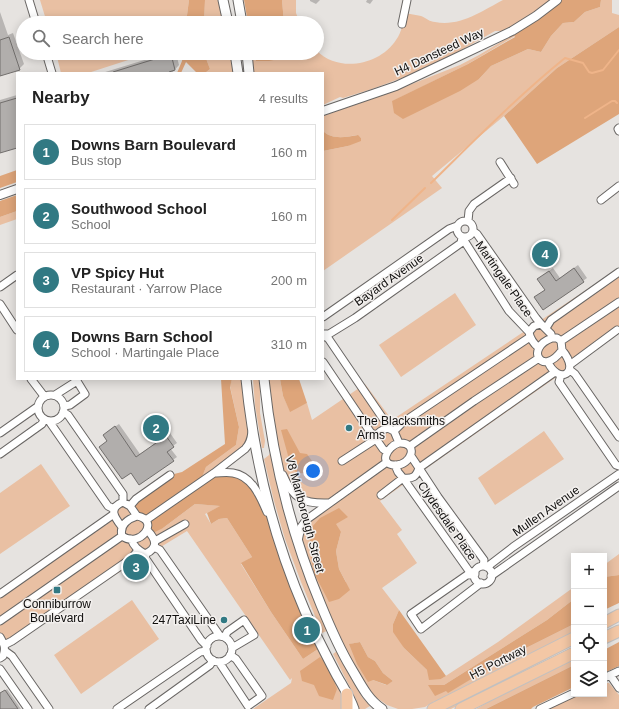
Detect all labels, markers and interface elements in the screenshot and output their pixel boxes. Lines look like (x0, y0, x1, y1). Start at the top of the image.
search box (16, 16, 324, 60)
street label: H4 Dansteed Way (392, 25, 486, 79)
icon: search (30, 27, 52, 49)
text: Search here (62, 30, 144, 47)
text: Nearby (32, 88, 90, 107)
text: 4 results (259, 91, 308, 106)
text: Downs Barn Boulevard (71, 136, 236, 153)
text: 1 (42, 145, 50, 160)
text: 160 m (271, 145, 307, 160)
text: Bus stop (71, 153, 122, 168)
text: Southwood School (71, 200, 207, 217)
text: 2 (42, 209, 50, 224)
text: 160 m (271, 209, 307, 224)
text: School (71, 217, 111, 232)
street label: Martingale Place (473, 238, 536, 320)
pin: 4 (532, 239, 558, 269)
street label: Bayard Avenue (352, 251, 427, 309)
text: VP Spicy Hut (71, 264, 164, 281)
text: 3 (42, 273, 50, 288)
text: 200 m (271, 273, 307, 288)
text: Restaurant · Yarrow Place (71, 281, 222, 296)
text: Downs Barn School (71, 328, 213, 345)
text: 4 (42, 337, 50, 352)
text: 310 m (271, 337, 307, 352)
text: School · Martingale Place (71, 345, 219, 360)
pin: 2 (143, 413, 169, 443)
place label: The Blacksmiths Arms (357, 414, 445, 442)
marker: The Blacksmiths Arms (344, 423, 354, 433)
street label: V8 Marlborough Street (283, 454, 328, 575)
your location (303, 461, 323, 481)
street label: Clydesdale Place (415, 479, 480, 563)
street label: Mullen Avenue (510, 483, 582, 539)
pin: 3 (123, 552, 149, 582)
map controls (571, 553, 607, 697)
button: + (571, 553, 607, 589)
marker: Conniburrow Boulevard (52, 585, 62, 595)
button: − (571, 589, 607, 625)
place label: Conniburrow Boulevard (23, 597, 91, 625)
place label: 247TaxiLine (152, 613, 216, 627)
marker: 247TaxiLine (219, 615, 229, 625)
pin: 1 (294, 615, 320, 645)
button: locate (571, 625, 607, 661)
street label: H5 Portway (467, 642, 529, 682)
button: layers (571, 661, 607, 697)

